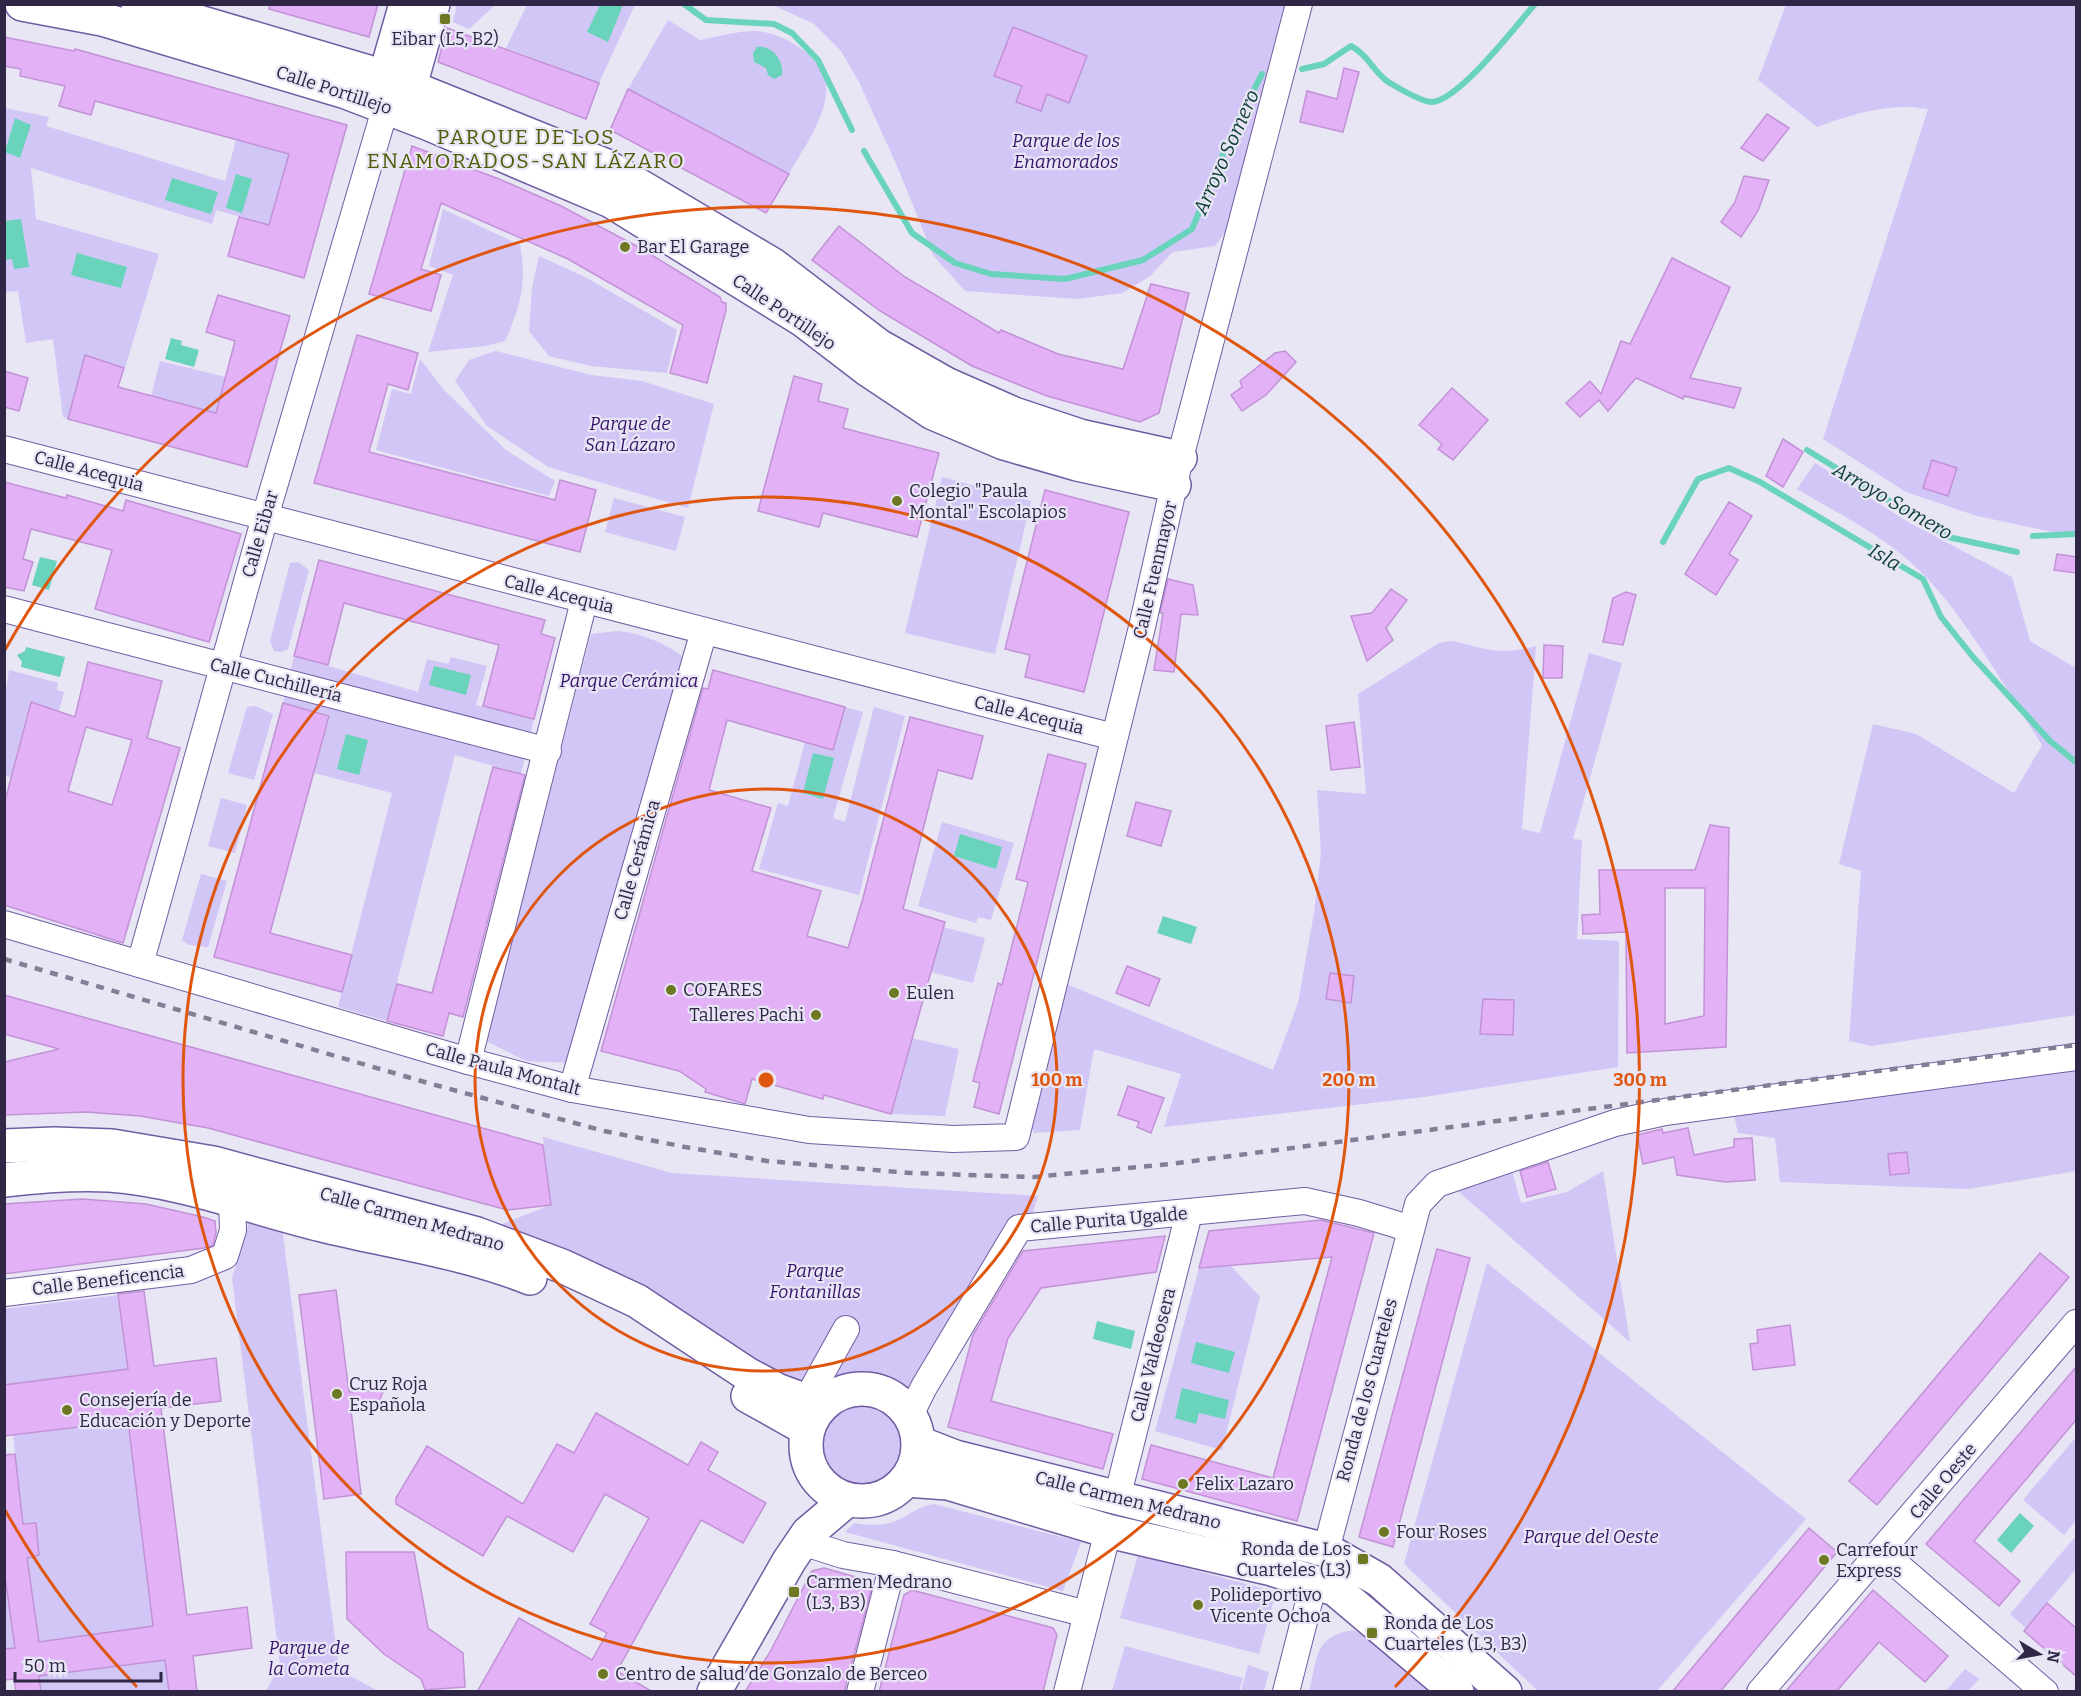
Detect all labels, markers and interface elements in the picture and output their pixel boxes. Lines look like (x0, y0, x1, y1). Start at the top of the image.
marker: Eibar (L5, B2) (438, 12, 452, 26)
place label: Eibar (L5, B2) (391, 28, 499, 50)
street label: Calle Portillejo (273, 61, 395, 119)
water label: Arroyo Somero (1187, 86, 1264, 219)
district label: PARQUE DE LOS ENAMORADOS-SAN LÁZARO (367, 124, 685, 174)
park label: Parque de los Enamorados (1012, 130, 1120, 173)
place label: Bar El Garage (637, 236, 749, 258)
marker: Bar El Garage (618, 240, 632, 254)
street label: Calle Portillejo (728, 269, 840, 355)
park label: Parque de San Lázaro (584, 413, 676, 456)
street label: Calle Acequia (32, 446, 146, 496)
water label: Arroyo Somero (1828, 457, 1957, 545)
place label: Colegio "Paula Montal" Escolapios (909, 480, 1067, 523)
street label: Calle Eibar (237, 488, 283, 580)
marker: Colegio "Paula Montal" Escolapios (890, 494, 904, 508)
street label: Calle Fuenmayor (1128, 499, 1182, 641)
water label: Isla (1865, 538, 1905, 576)
street label: Calle Acequia (502, 570, 616, 618)
street label: Calle Cuchillería (208, 653, 345, 707)
park label: Parque Cerámica (560, 670, 698, 692)
street label: Calle Acequia (972, 691, 1086, 739)
street label: Calle Cerámica (609, 797, 665, 923)
place label: COFARES (683, 979, 763, 1001)
place label: Eulen (906, 982, 955, 1004)
marker: COFARES (664, 983, 678, 997)
marker: Eulen (887, 986, 901, 1000)
place label: Talleres Pachi (689, 1004, 804, 1026)
marker: Talleres Pachi (809, 1008, 823, 1022)
street label: Calle Paula Montalt (423, 1038, 584, 1100)
text: 100 m (1031, 1069, 1083, 1091)
text: 200 m (1322, 1069, 1376, 1091)
text: 300 m (1613, 1069, 1667, 1091)
centre of rings (756, 1070, 776, 1090)
street label: Calle Carmen Medrano (317, 1182, 507, 1256)
street label: Calle Purita Ugalde (1029, 1202, 1189, 1238)
street label: Calle Beneficencia (31, 1260, 186, 1300)
park label: Parque Fontanillas (769, 1260, 861, 1303)
street label: Calle Valdeosera (1126, 1286, 1180, 1424)
street label: Ronda de los Cuarteles (1332, 1296, 1402, 1484)
place label: Cruz Roja Española (349, 1373, 428, 1416)
marker: Cruz Roja Española (330, 1387, 344, 1401)
place label: Consejería de Educación y Deporte (79, 1389, 251, 1432)
marker: Consejería de Educación y Deporte (60, 1403, 74, 1417)
street label: Calle Oeste (1905, 1438, 1981, 1524)
street label: Calle Carmen Medrano (1033, 1466, 1223, 1534)
place label: Felix Lazaro (1195, 1473, 1294, 1495)
marker: Felix Lazaro (1176, 1477, 1190, 1491)
place label: Four Roses (1396, 1521, 1487, 1543)
marker: Four Roses (1377, 1525, 1391, 1539)
park label: Parque del Oeste (1523, 1526, 1659, 1548)
place label: Ronda de Los Cuarteles (L3) (1236, 1538, 1351, 1581)
place label: Carrefour Express (1836, 1539, 1918, 1582)
marker: Ronda de Los Cuarteles (L3) (1356, 1552, 1370, 1566)
marker: Carrefour Express (1817, 1553, 1831, 1567)
place label: Carmen Medrano (L3, B3) (806, 1571, 952, 1614)
place label: Polideportivo Vicente Ochoa (1210, 1584, 1331, 1627)
marker: Carmen Medrano (L3, B3) (787, 1585, 801, 1599)
marker: Polideportivo Vicente Ochoa (1191, 1598, 1205, 1612)
place label: Ronda de Los Cuarteles (L3, B3) (1384, 1612, 1527, 1655)
north arrow (2009, 1624, 2069, 1684)
marker: Ronda de Los Cuarteles (L3, B3) (1365, 1626, 1379, 1640)
park label: Parque de la Cometa (268, 1637, 350, 1680)
scale bar (15, 1645, 160, 1683)
text: N (2043, 1649, 2064, 1664)
text: 50 m (24, 1655, 66, 1677)
place label: Centro de salud de Gonzalo de Berceo (615, 1663, 927, 1685)
marker: Centro de salud de Gonzalo de Berceo (596, 1667, 610, 1681)

